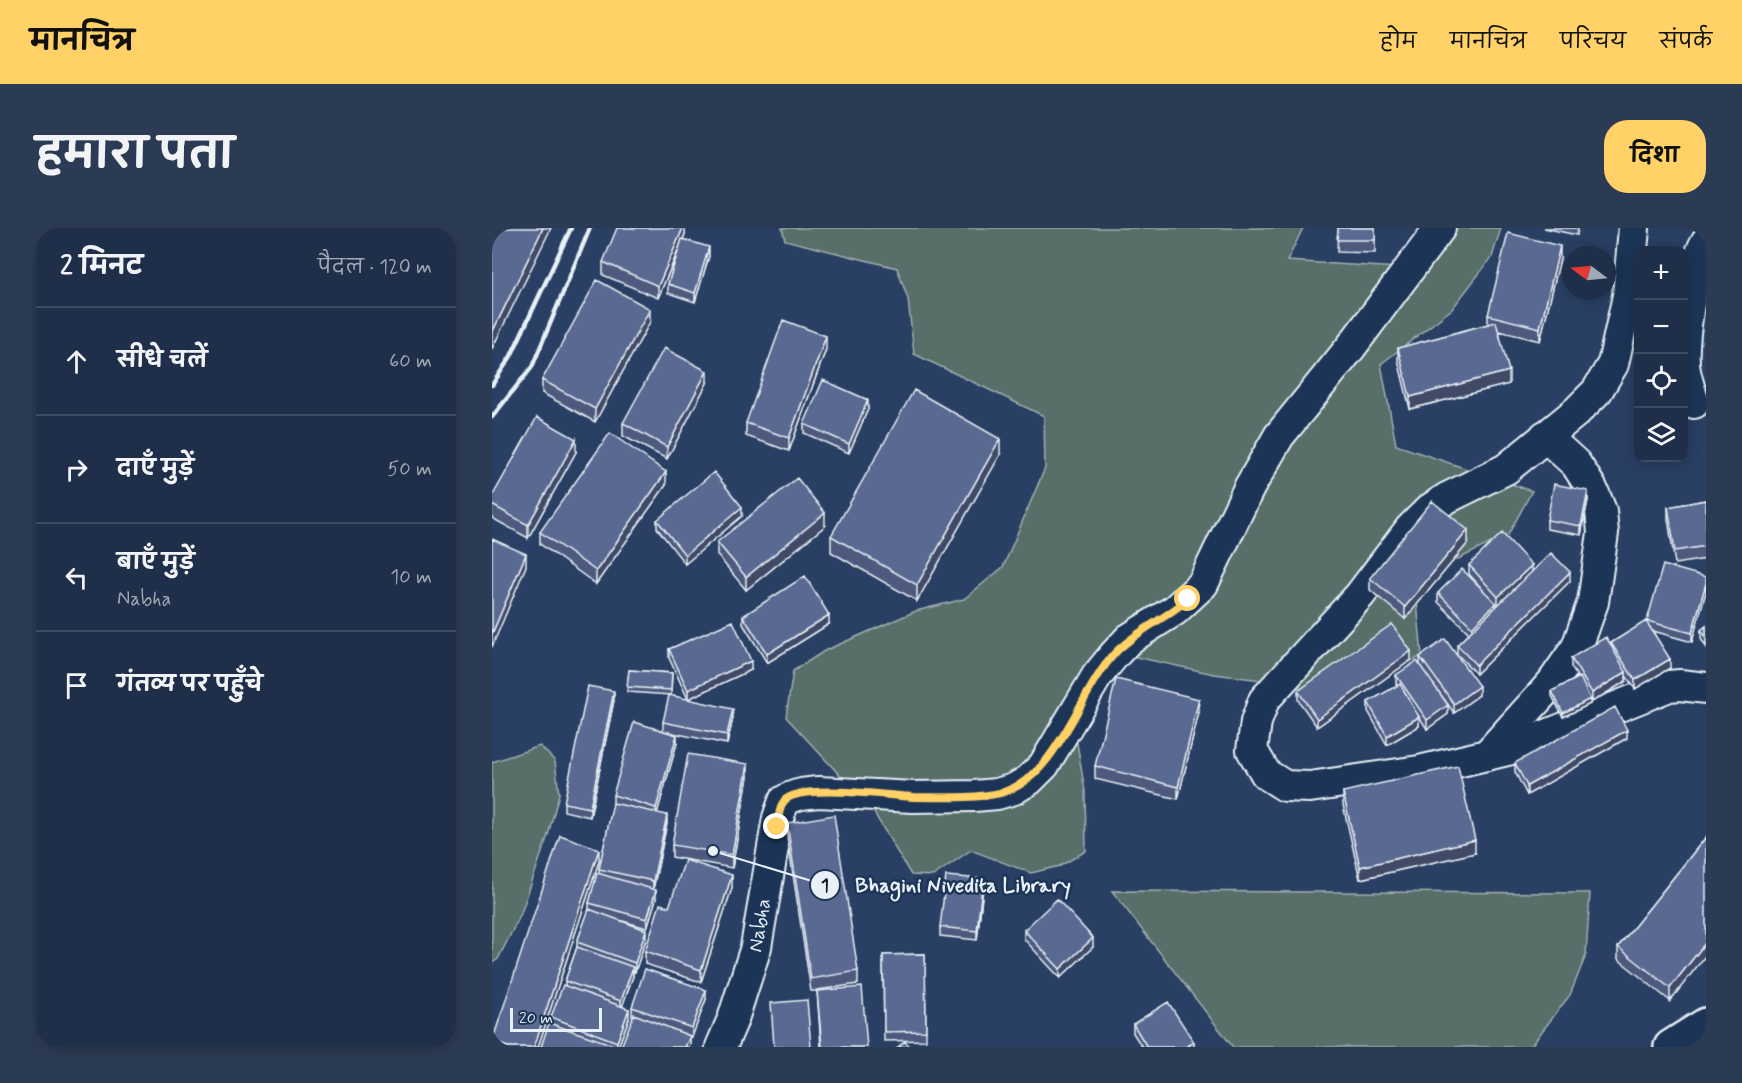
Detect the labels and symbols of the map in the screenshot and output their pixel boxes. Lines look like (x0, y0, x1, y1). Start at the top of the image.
north arrow (1562, 246, 1616, 300)
route start (1174, 585, 1200, 611)
route end (763, 813, 789, 839)
callout: Bhagini Nivedita Library (810, 865, 1087, 904)
text: Bhagini Nivedita Library (855, 872, 1071, 902)
text: 1 (821, 874, 829, 898)
street label: Nabha (742, 896, 778, 954)
scale bar (510, 1005, 602, 1032)

